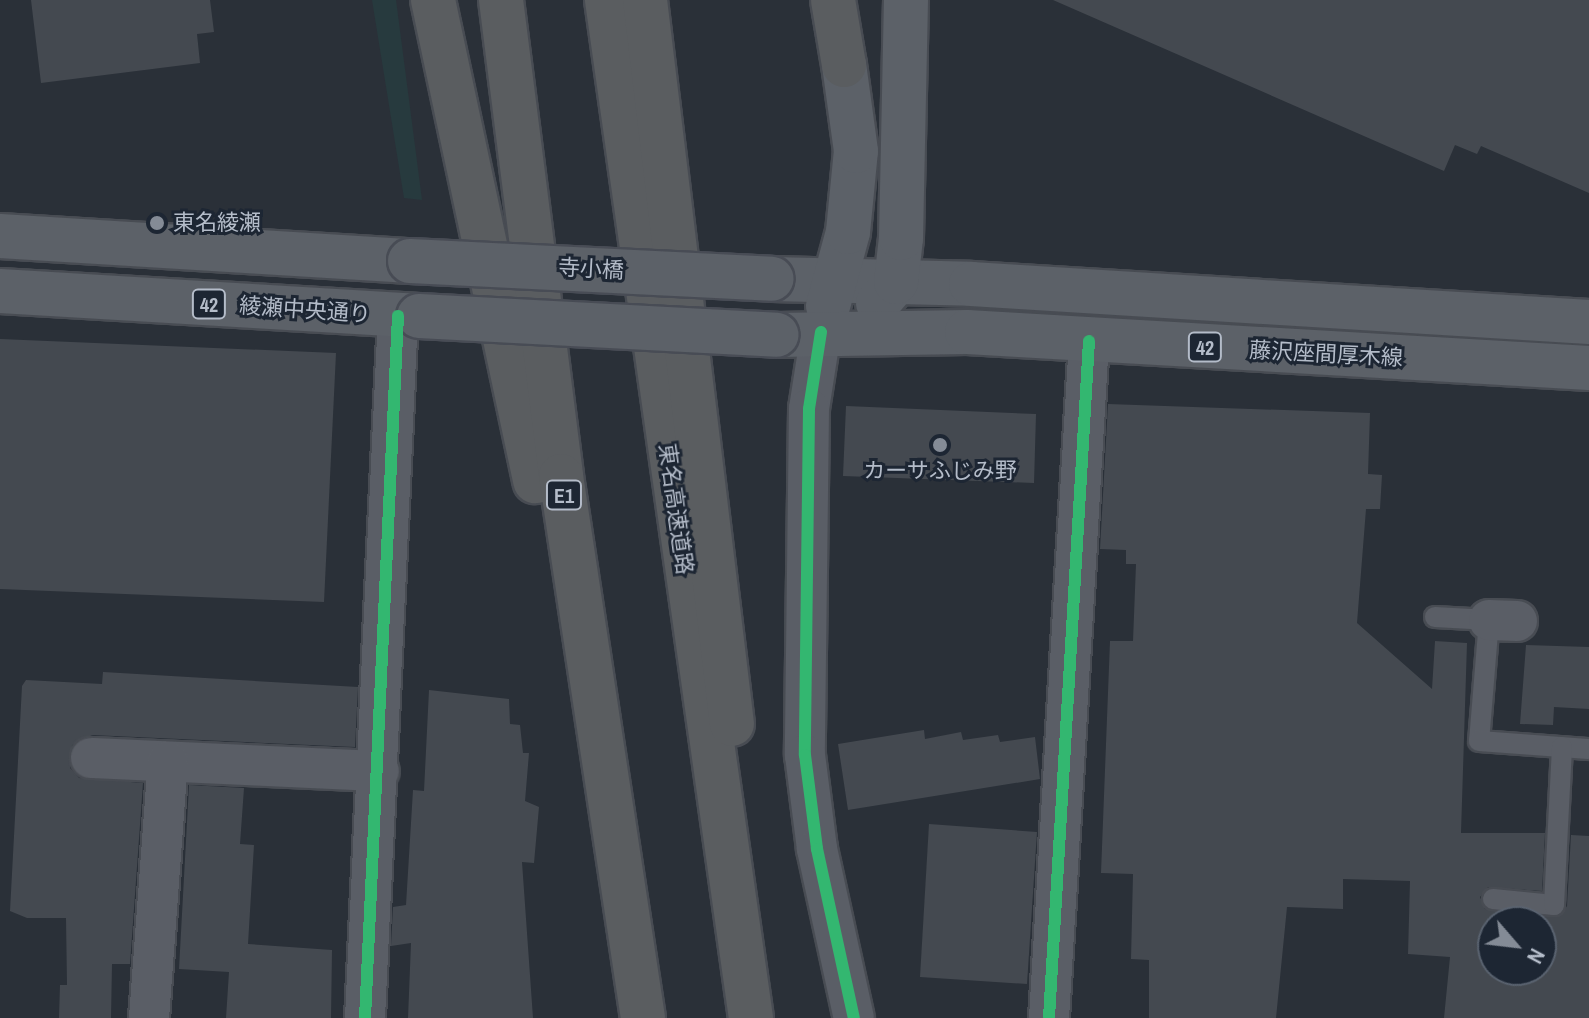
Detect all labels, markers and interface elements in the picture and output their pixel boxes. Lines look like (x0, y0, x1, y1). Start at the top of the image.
place label: 東名綾瀬 (173, 210, 261, 236)
marker: 東名綾瀬 (148, 214, 166, 232)
street label: 寺小橋 (557, 254, 625, 284)
road number: 42 (191, 288, 227, 320)
street label: 綾瀬中央通り (238, 292, 372, 328)
road number: 42 (1187, 331, 1223, 363)
street label: 藤沢座間厚木線 (1248, 337, 1404, 371)
marker: カーサふじみ野 (931, 436, 949, 454)
street label: 東名高速道路 (654, 442, 698, 576)
place label: カーサふじみ野 (863, 458, 1017, 484)
road number: E1 (544, 479, 584, 511)
north arrow (1477, 906, 1557, 986)
text: N (1520, 944, 1553, 969)

